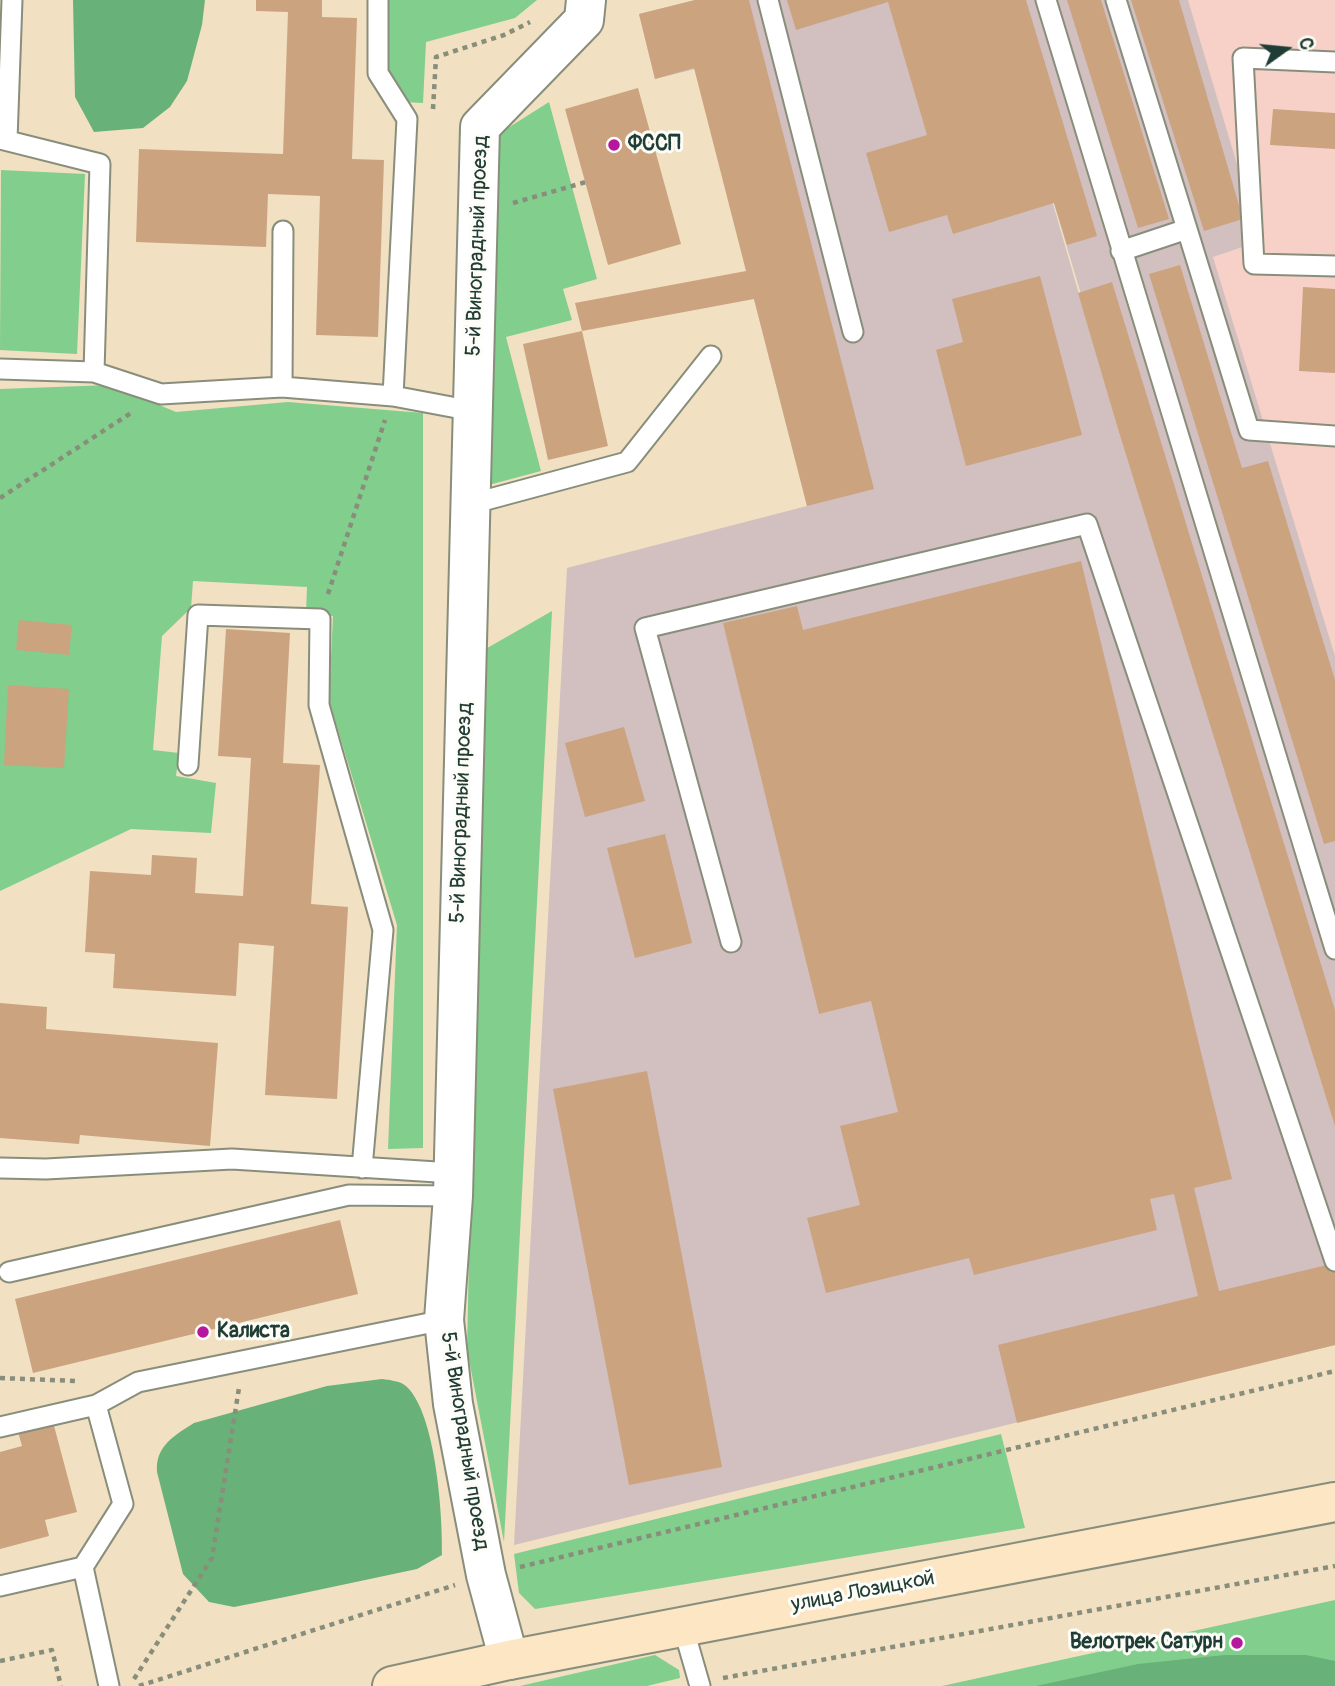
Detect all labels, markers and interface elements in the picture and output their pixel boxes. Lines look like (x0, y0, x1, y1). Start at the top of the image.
north arrow (1251, 14, 1321, 84)
text: С (1293, 35, 1319, 52)
place label: ФССП (628, 132, 681, 158)
street label: 5-й Виноградный проезд (462, 135, 494, 357)
marker: ФССП (606, 137, 622, 153)
street label: 5-й Виноградный проезд (446, 702, 478, 924)
place label: Калиста (217, 1319, 290, 1345)
marker: Калиста (195, 1324, 211, 1340)
street label: 5-й Виноградный проезд (434, 1330, 494, 1552)
street label: улица Лозицкой (789, 1566, 937, 1618)
place label: Велотрек Сатурн (1070, 1630, 1223, 1656)
marker: Велотрек Сатурн (1229, 1635, 1245, 1651)

